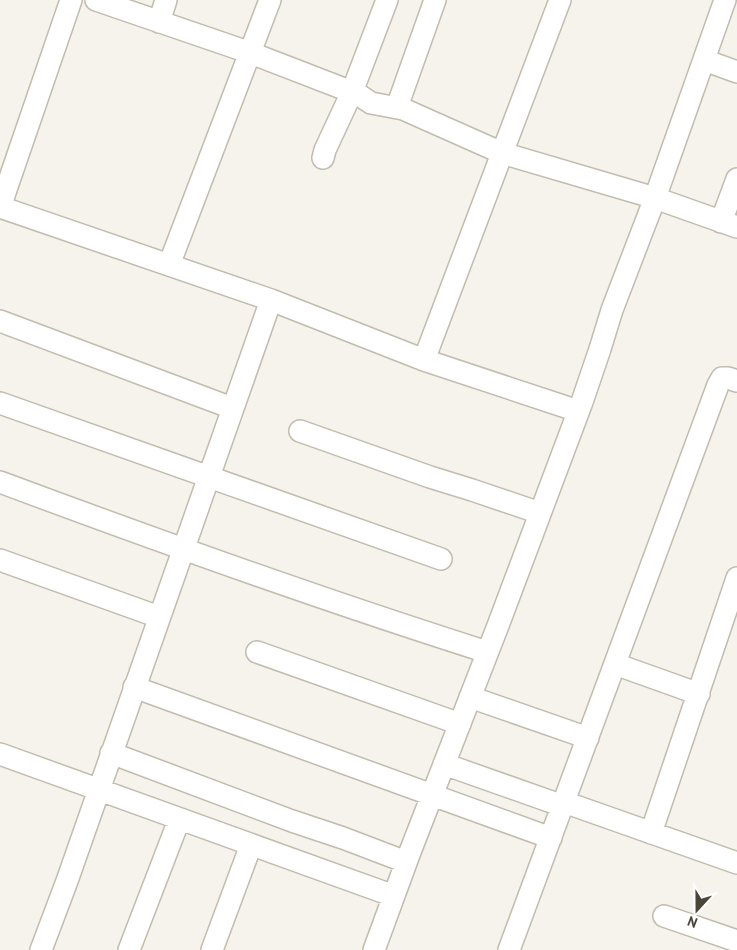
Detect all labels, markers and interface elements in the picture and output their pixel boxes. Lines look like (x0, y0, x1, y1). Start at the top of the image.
north arrow (672, 885, 722, 935)
text: N (685, 912, 700, 932)

